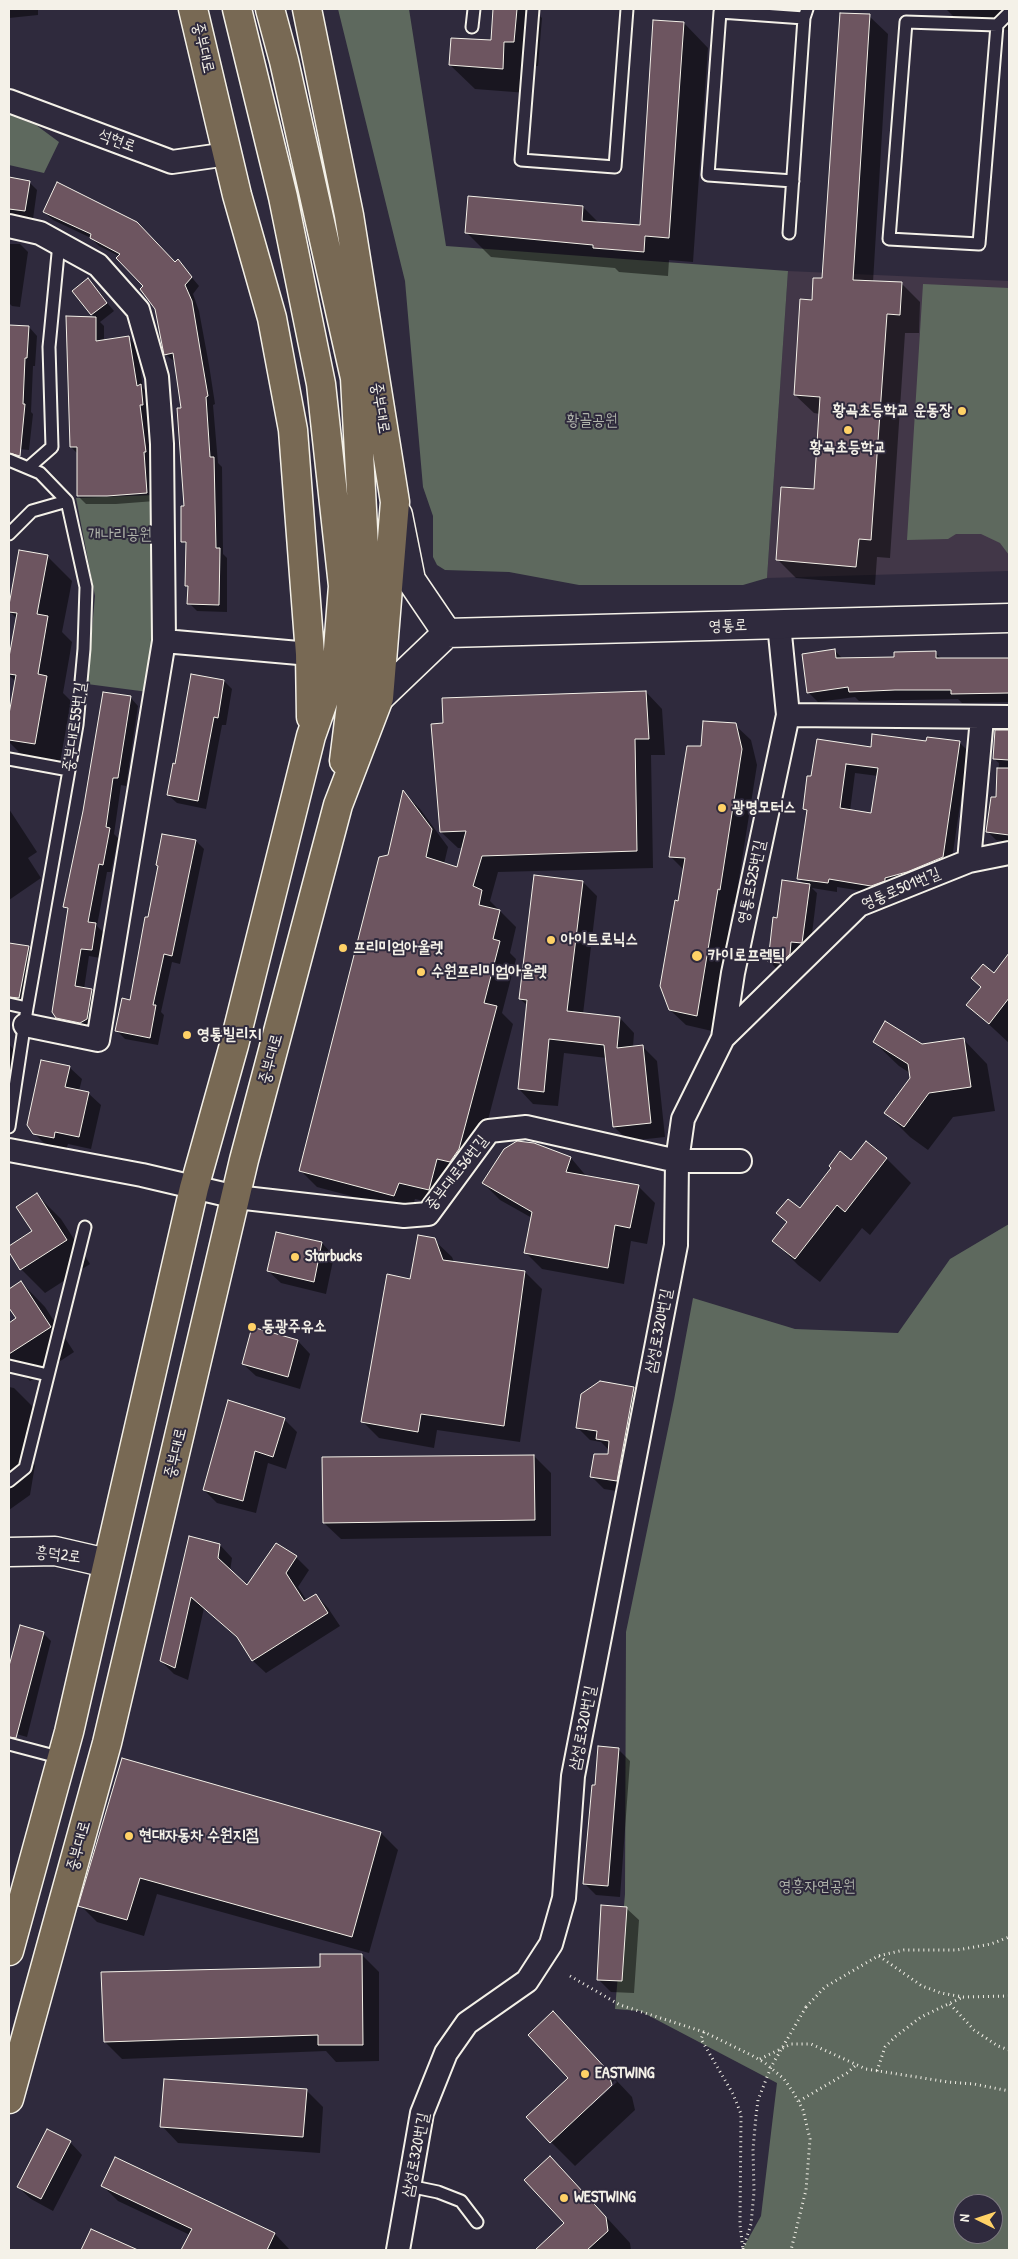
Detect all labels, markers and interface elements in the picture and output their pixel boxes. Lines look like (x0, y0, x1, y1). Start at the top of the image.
street label: 중부대로 (188, 21, 218, 75)
street label: 석현로 (96, 125, 138, 157)
street label: 중부대로 (366, 381, 394, 435)
place label: 황곡초등학교 운동장 (832, 401, 952, 421)
marker: 황곡초등학교 운동장 (956, 405, 968, 417)
park label: 황골공원 (566, 411, 618, 431)
marker: 황곡초등학교 (842, 424, 854, 436)
place label: 황곡초등학교 (809, 438, 887, 458)
park label: 개나리공원 (88, 525, 152, 545)
street label: 영통로 (708, 616, 748, 636)
street label: 중부대로55번길 (59, 681, 91, 773)
place label: 광명모터스 (732, 798, 796, 818)
marker: 광명모터스 (716, 802, 728, 814)
street label: 영통로525번길 (734, 838, 770, 926)
street label: 영통로501번길 (859, 864, 943, 914)
place label: 아이트로닉스 (561, 930, 638, 950)
marker: 아이트로닉스 (545, 934, 557, 946)
place label: 프리미엄아울렛 (353, 938, 443, 958)
marker: 프리미엄아울렛 (337, 942, 349, 954)
place label: 카이로프렉틱 (708, 946, 785, 966)
marker: 카이로프렉틱 (690, 949, 704, 963)
place label: 수원프리미엄아울렛 (431, 962, 547, 982)
marker: 수원프리미엄아울렛 (415, 966, 427, 978)
place label: 영통빌리지 (197, 1025, 261, 1045)
marker: 영통빌리지 (181, 1029, 193, 1041)
street label: 중부대로 (255, 1032, 287, 1086)
street label: 중부대로56번길 (422, 1131, 492, 1215)
place label: Starbucks (305, 1247, 362, 1267)
marker: Starbucks (289, 1251, 301, 1263)
street label: 삼성로320번길 (641, 1287, 677, 1375)
place label: 동광주유소 (262, 1317, 326, 1337)
marker: 동광주유소 (246, 1321, 258, 1333)
street label: 중부대로 (161, 1426, 191, 1480)
street label: 흥덕2로 (34, 1543, 82, 1567)
street label: 삼성로320번길 (565, 1684, 601, 1772)
street label: 중부대로 (63, 1819, 95, 1873)
place label: 현대자동차 수원지점 (139, 1826, 259, 1846)
marker: 현대자동차 수원지점 (123, 1830, 135, 1842)
park label: 영흥자연공원 (778, 1877, 856, 1897)
place label: EASTWING (595, 2064, 655, 2084)
marker: EASTWING (579, 2068, 591, 2080)
street label: 삼성로320번길 (398, 2111, 434, 2199)
place label: WESTWING (574, 2188, 636, 2208)
marker: WESTWING (558, 2192, 570, 2204)
north arrow (953, 2194, 1003, 2244)
text: N (954, 2214, 973, 2222)

